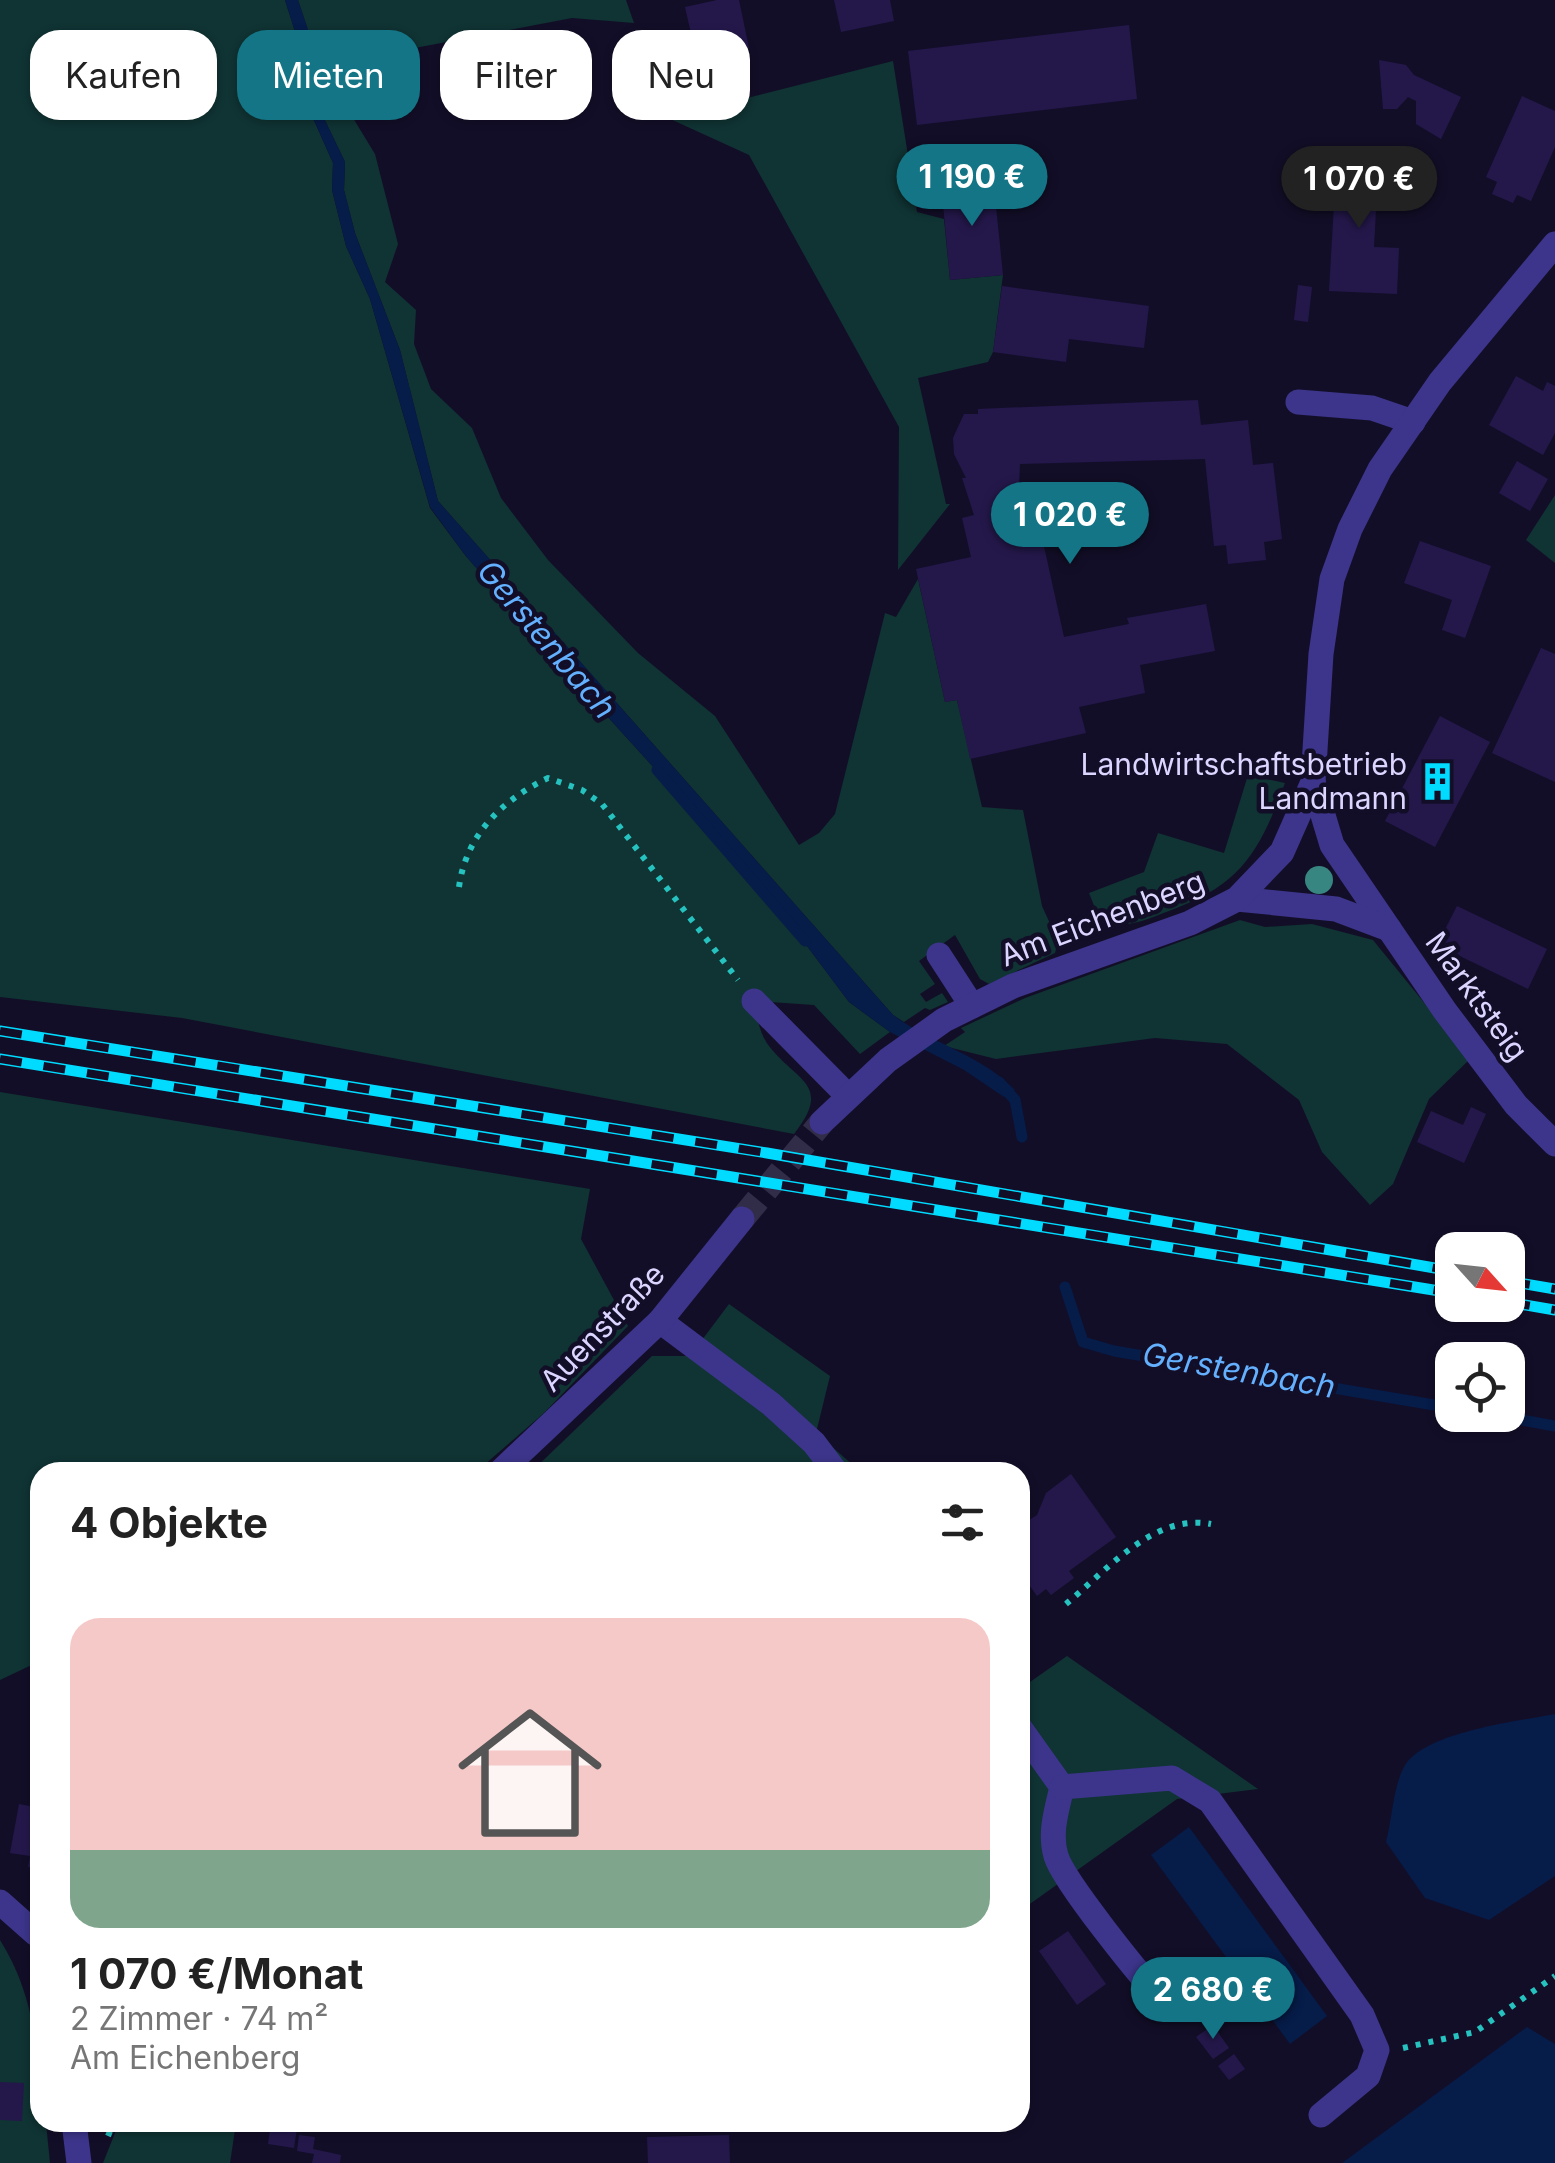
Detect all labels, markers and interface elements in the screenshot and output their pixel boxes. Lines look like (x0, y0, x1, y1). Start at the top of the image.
chip: Kaufen (30, 30, 217, 120)
chip: Mieten (237, 30, 420, 120)
chip: Filter (440, 30, 592, 120)
chip: Neu (612, 30, 750, 120)
pin: 1 190 € (880, 144, 1064, 229)
pin: 1 070 € (1267, 146, 1451, 231)
text: 1 190 € (918, 157, 1026, 196)
text: 1 070 € (1303, 159, 1415, 198)
pin: 1 020 € (978, 482, 1162, 567)
text: 1 020 € (1013, 495, 1127, 534)
water label: Gerstenbach (469, 552, 625, 726)
place label: Landwirtschaftsbetrieb Landmann (1080, 746, 1407, 816)
building icon: Landwirtschaftsbetrieb Landmann (1416, 760, 1458, 802)
street label: Am Eichenberg (995, 863, 1209, 973)
street label: Marktsteig (1418, 925, 1536, 1067)
north arrow (1435, 1232, 1525, 1322)
map controls (1435, 1232, 1525, 1432)
street label: Auenstraße (532, 1256, 672, 1398)
water label: Gerstenbach (1139, 1334, 1339, 1406)
button: locate (1435, 1342, 1525, 1432)
icon: filters (935, 1495, 990, 1550)
text: 4 Objekte (70, 1497, 268, 1548)
icon: home (440, 1683, 620, 1863)
text: 1 070 €/Monat (70, 1948, 363, 1999)
pin: 2 680 € (1121, 1957, 1305, 2042)
text: 2 680 € (1153, 1970, 1273, 2009)
text: 2 Zimmer · 74 m² (70, 1999, 328, 2038)
text: Am Eichenberg (70, 2038, 300, 2077)

